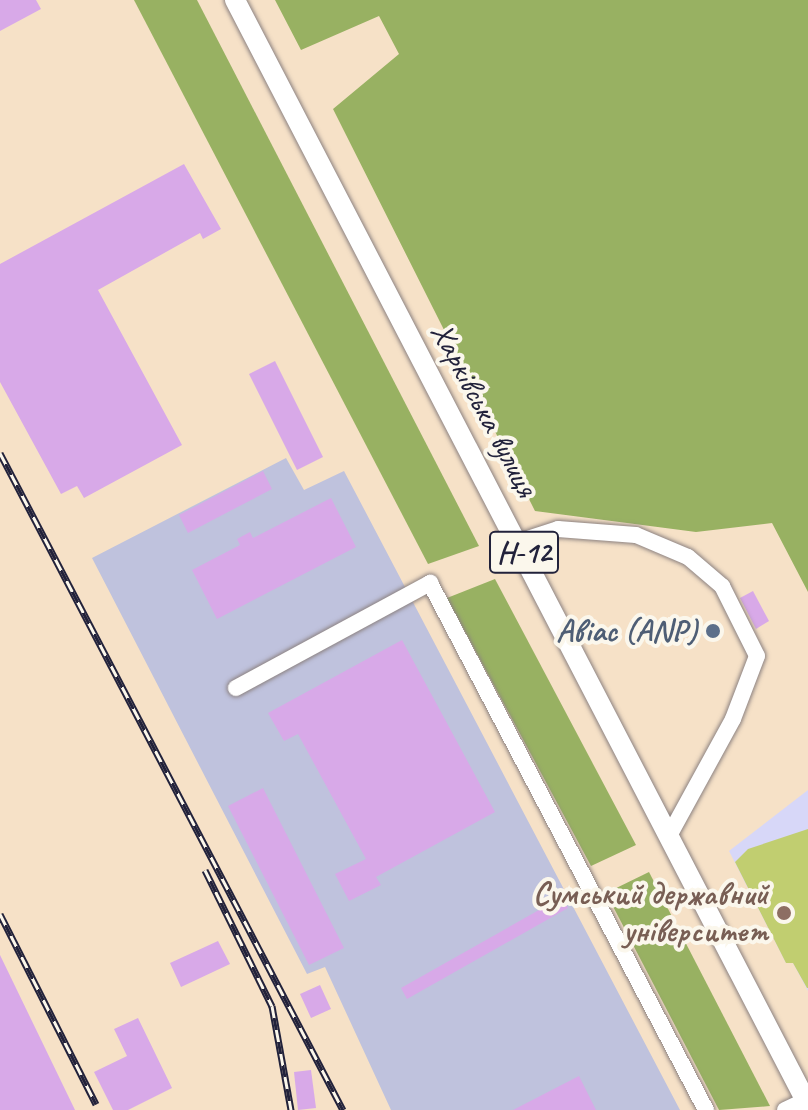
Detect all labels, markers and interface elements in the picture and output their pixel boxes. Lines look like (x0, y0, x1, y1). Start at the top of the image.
street label: Харківська вулиця (422, 316, 546, 504)
road number: Н-12 (488, 526, 560, 578)
place label: Авіас (ANP) (556, 612, 697, 650)
marker: Авіас (ANP) (704, 622, 722, 640)
place label: Сумський державний університет (533, 876, 768, 951)
marker: Сумський державний університет (775, 904, 793, 922)

